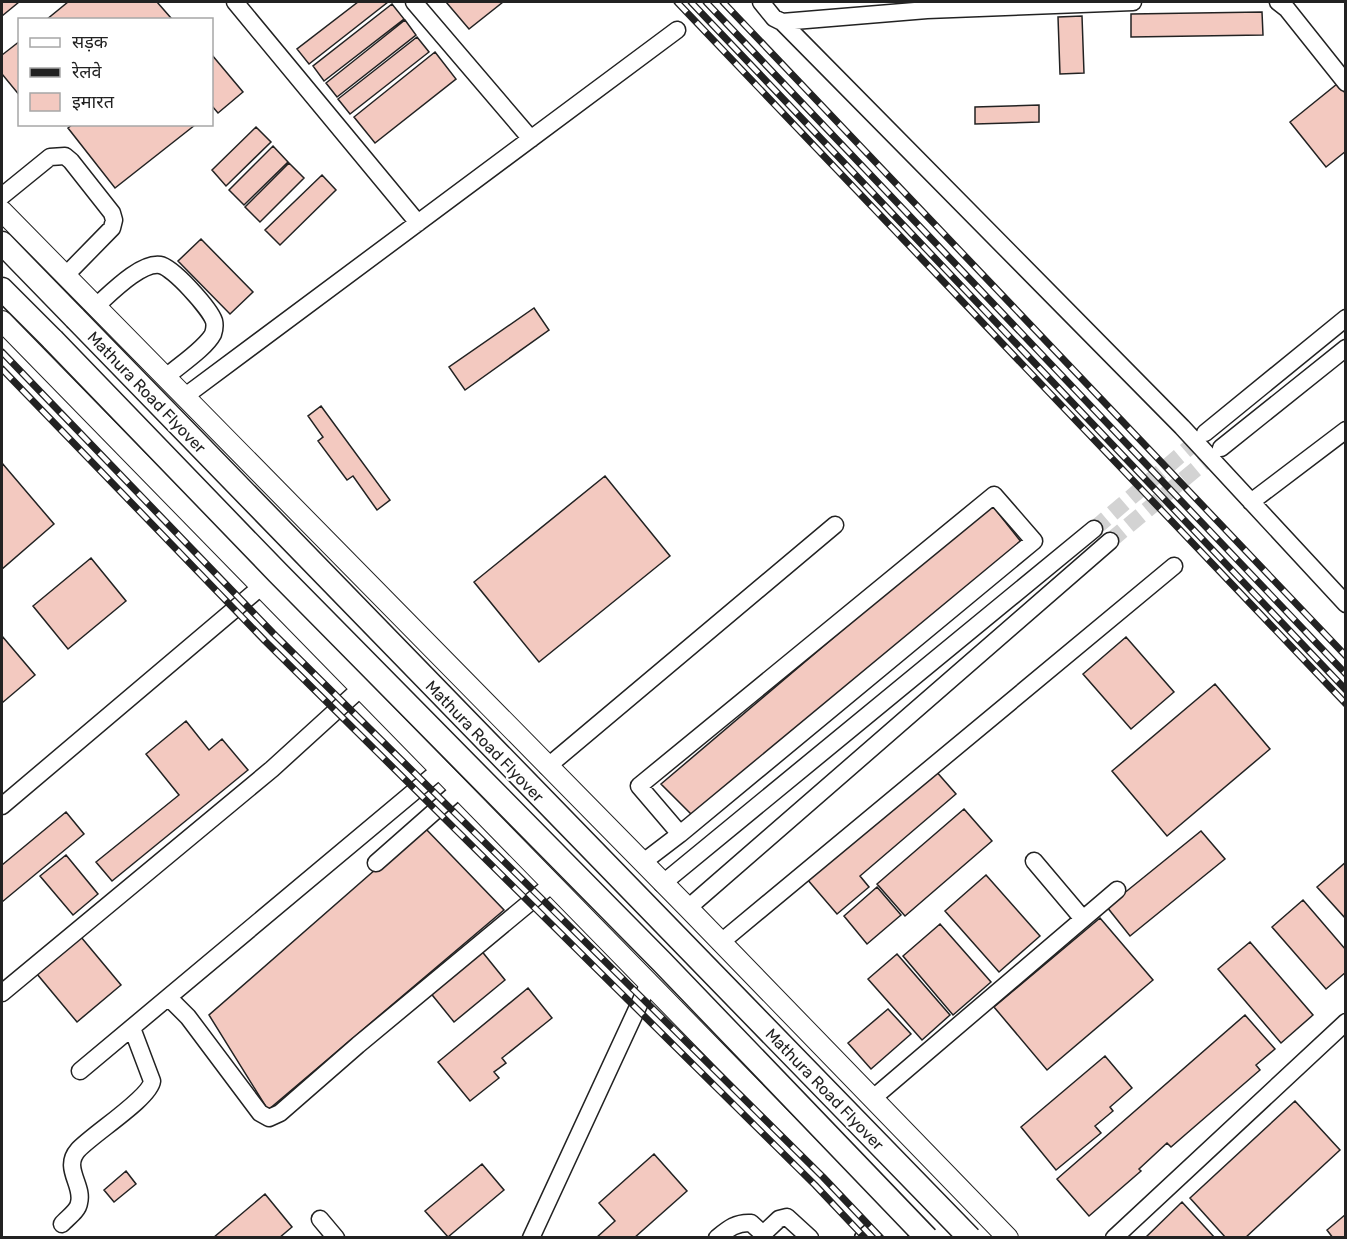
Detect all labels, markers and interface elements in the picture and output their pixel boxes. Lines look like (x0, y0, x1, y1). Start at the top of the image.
legend (18, 18, 213, 126)
text: सड़क (72, 31, 109, 53)
text: रेलवे (71, 61, 103, 83)
text: इमारत (72, 91, 115, 113)
street label: Mathura Road Flyover (84, 328, 210, 457)
street label: Mathura Road Flyover (422, 677, 548, 806)
street label: Mathura Road Flyover (762, 1025, 888, 1154)

